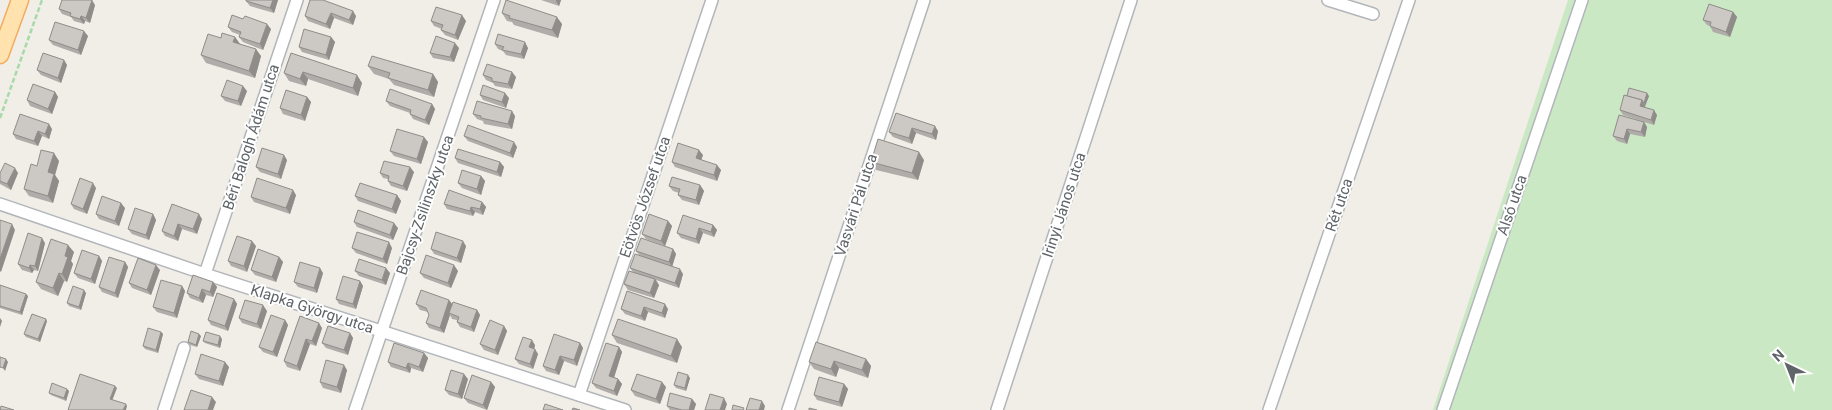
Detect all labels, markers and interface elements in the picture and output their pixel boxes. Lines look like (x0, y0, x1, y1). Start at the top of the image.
street label: Béri Balogh Ádám utca (219, 62, 283, 212)
street label: Bajcsy-Zsilinszky utca (393, 133, 457, 277)
street label: Eötvös József utca (616, 134, 674, 260)
street label: Irinyi János utca (1039, 150, 1089, 260)
street label: Vasvári Pál utca (831, 151, 881, 259)
street label: Alsó utca (1493, 172, 1531, 238)
street label: Rét utca (1322, 176, 1356, 234)
street label: Klapka György utca (248, 281, 376, 337)
north arrow (1762, 340, 1812, 390)
text: N (1769, 346, 1787, 365)

